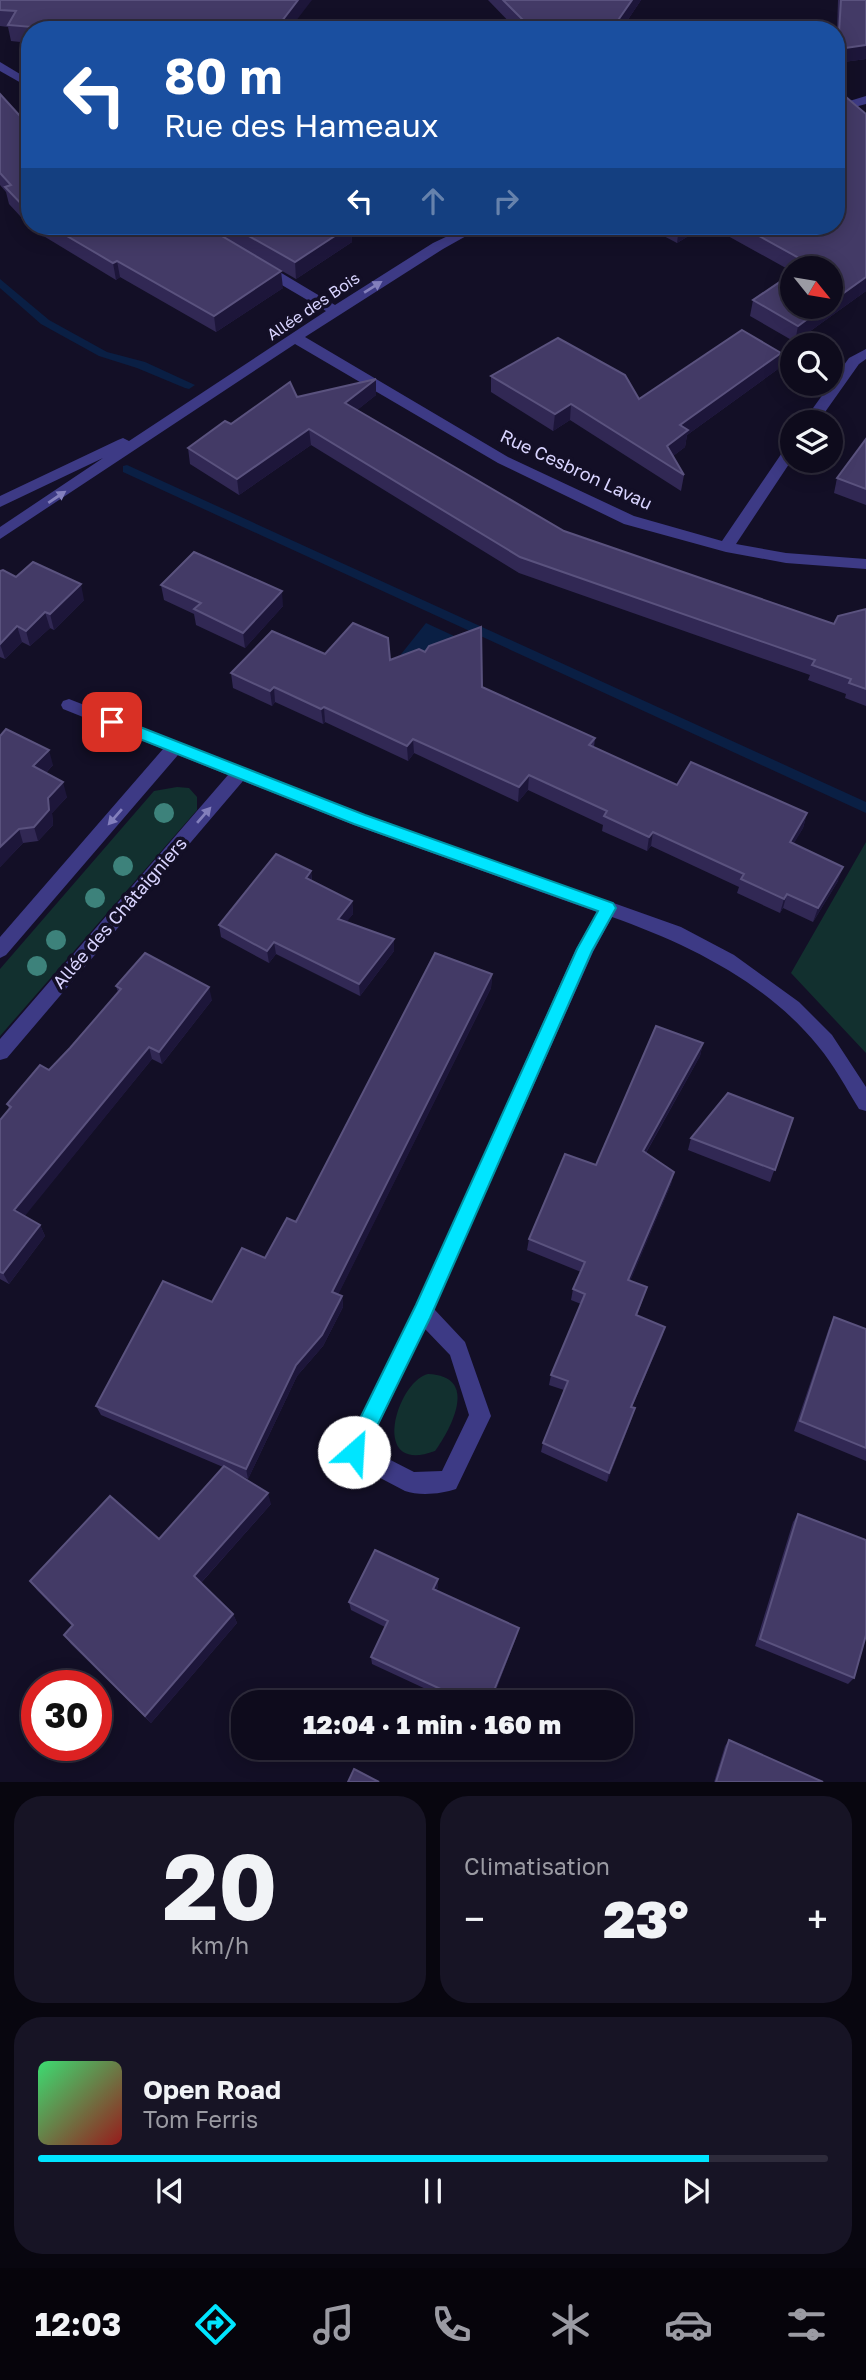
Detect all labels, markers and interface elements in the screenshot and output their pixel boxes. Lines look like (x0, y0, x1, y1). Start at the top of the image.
text: 80 m (164, 46, 282, 105)
icon: left (49, 49, 140, 140)
text: Rue des Hameaux (164, 106, 439, 144)
icon: left (341, 182, 379, 220)
icon: ahead (414, 182, 452, 220)
icon: right (487, 182, 525, 220)
north arrow (780, 256, 844, 318)
map controls (780, 256, 843, 473)
street label: Allée des Bois (263, 268, 363, 344)
one-way arrow (364, 280, 383, 293)
button: search (780, 333, 843, 396)
button: layers (780, 410, 843, 473)
street label: Rue Cesbron Lavau (497, 424, 656, 514)
one-way arrow (48, 491, 67, 504)
pin (82, 692, 142, 752)
icon: arrive (93, 703, 131, 741)
one-way arrow (196, 806, 211, 823)
one-way arrow (108, 809, 123, 826)
street label: Allée des Châtaigniers (47, 832, 191, 993)
position arrow (317, 1415, 391, 1489)
speed limit sign: 30 (21, 1670, 112, 1761)
text: 12:04 · 1 min · 160 m (303, 1709, 561, 1740)
text: 20 (163, 1831, 277, 1940)
text: Climatisation (464, 1852, 610, 1880)
text: 23° (603, 1887, 689, 1949)
text: − (464, 1896, 485, 1941)
text: + (807, 1896, 828, 1941)
text: km/h (191, 1931, 249, 1959)
text: Open Road (143, 2074, 281, 2105)
text: Tom Ferris (143, 2105, 258, 2133)
icon: previous (151, 2172, 189, 2210)
icon: pause (414, 2172, 452, 2210)
icon: next (677, 2172, 715, 2210)
icon: directions (191, 2300, 240, 2349)
icon: music (309, 2300, 358, 2349)
icon: phone (427, 2300, 476, 2349)
icon: climate (546, 2300, 595, 2349)
icon: car (664, 2300, 713, 2349)
icon: filters (782, 2300, 831, 2349)
text: 12:03 (35, 2305, 121, 2343)

